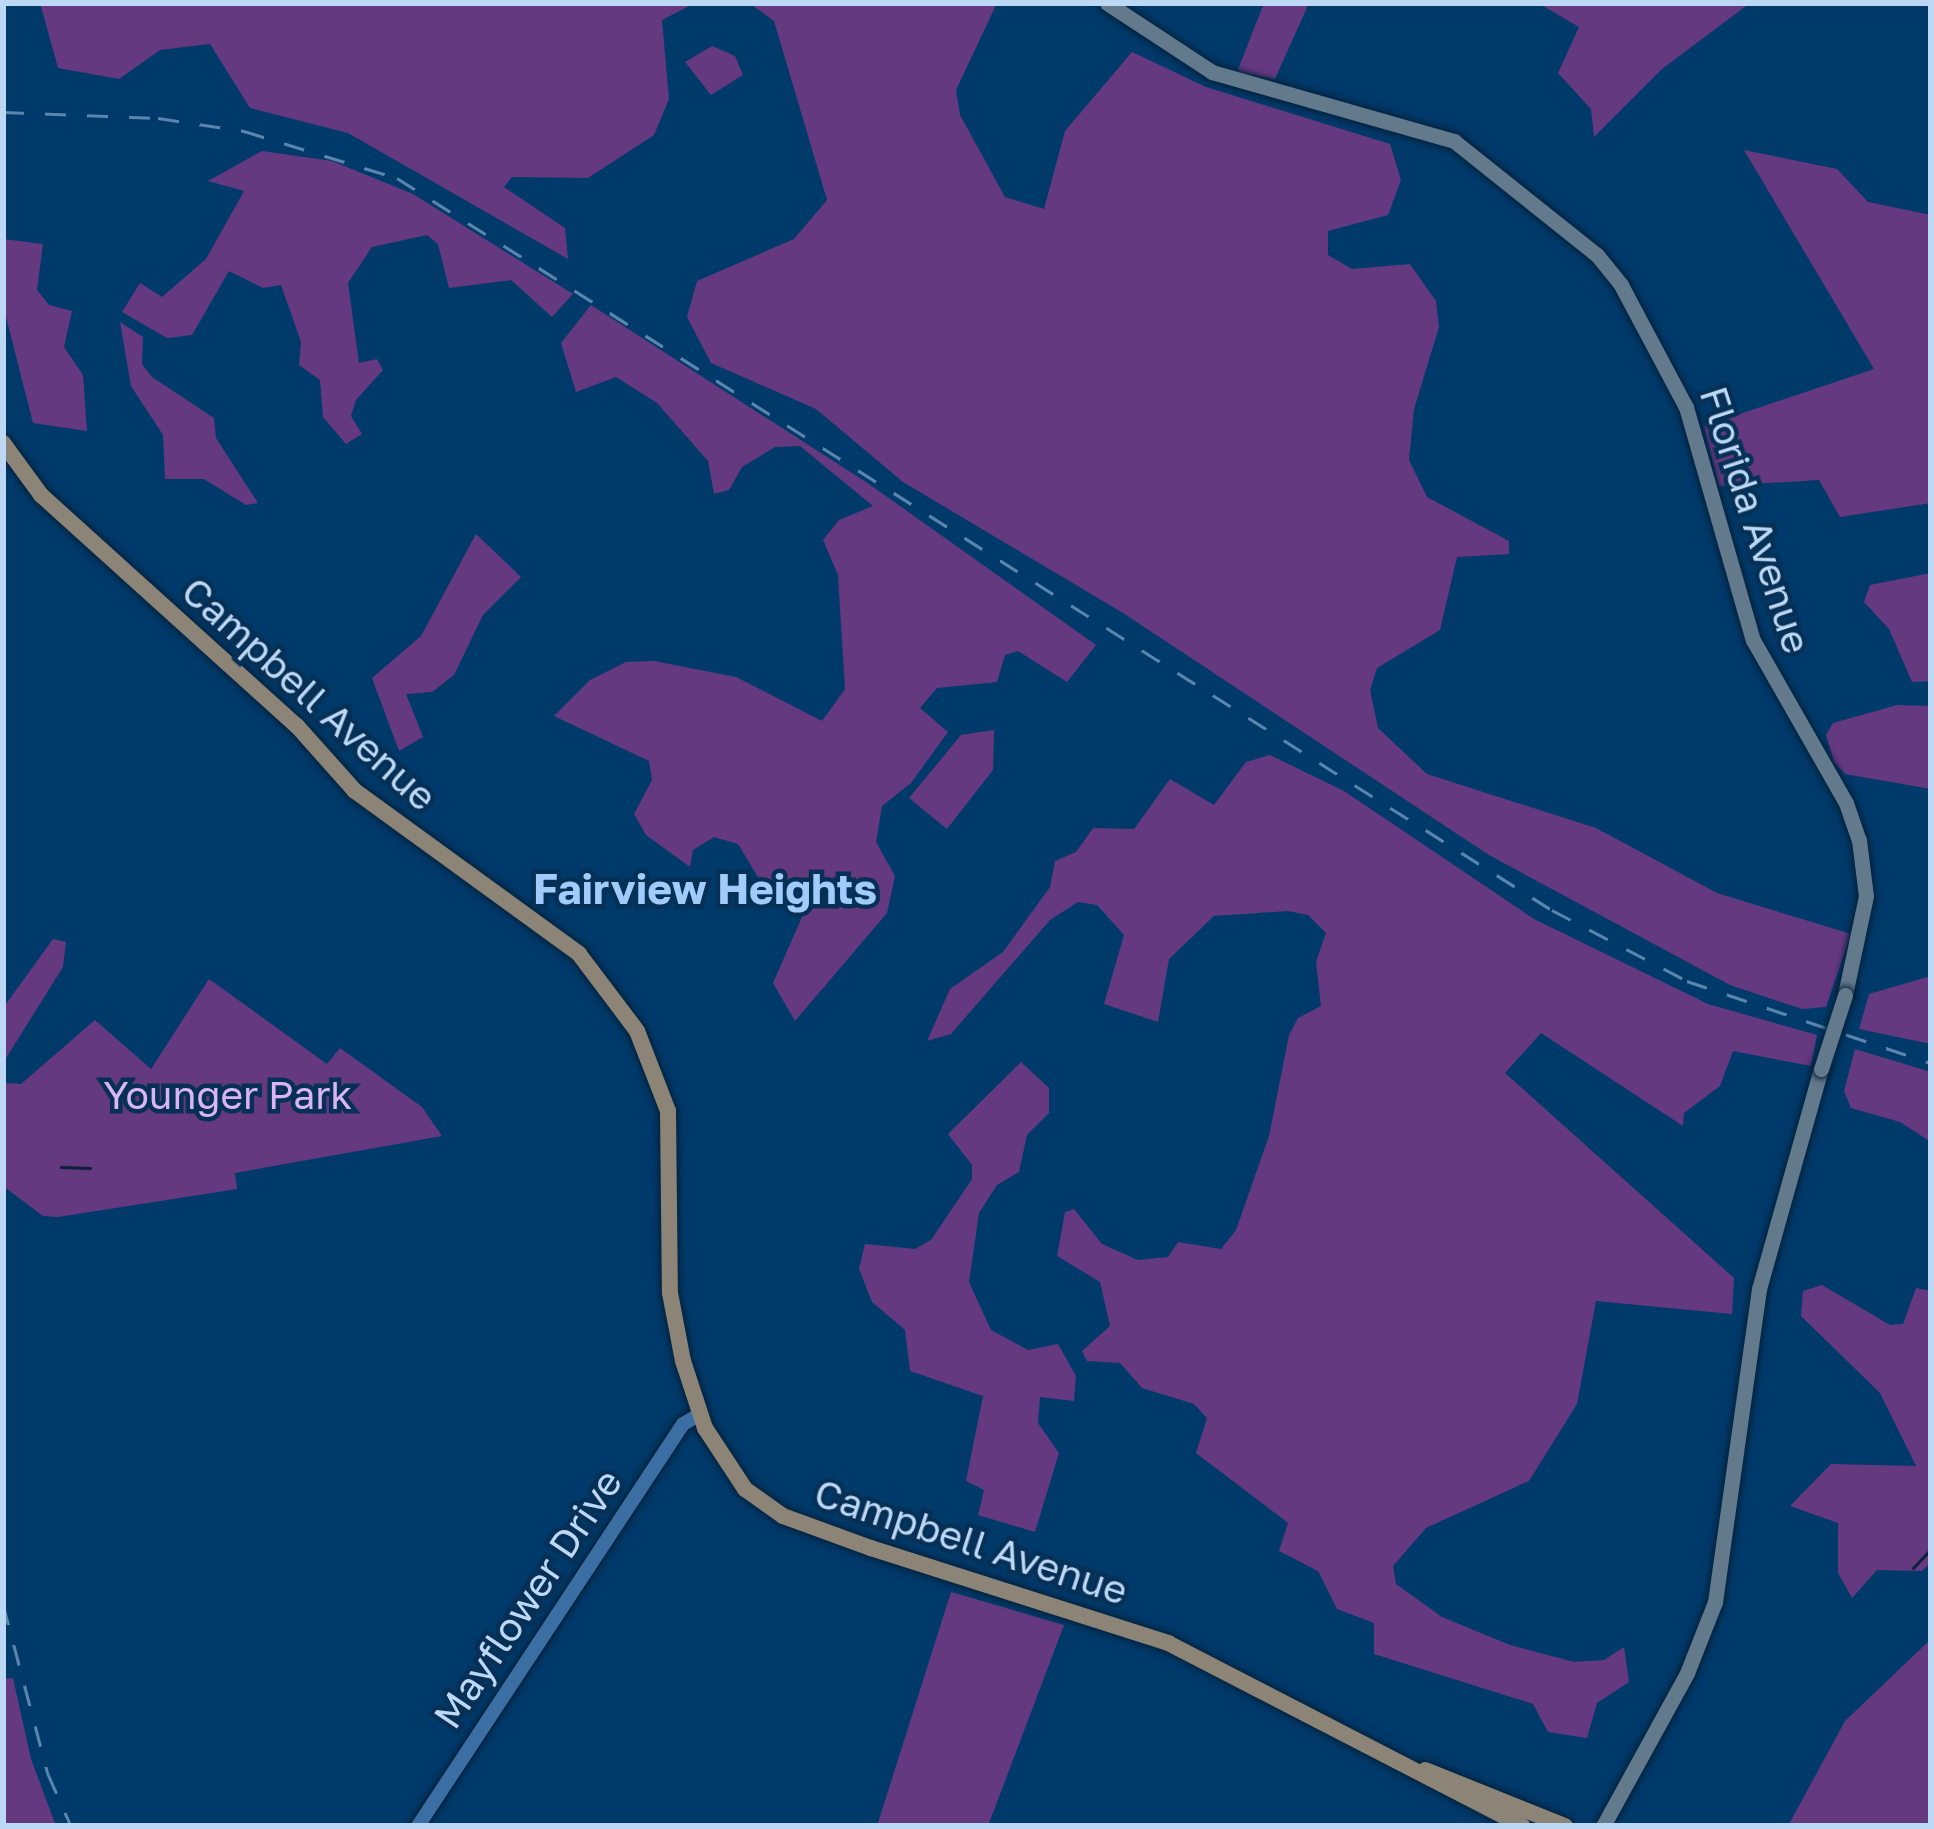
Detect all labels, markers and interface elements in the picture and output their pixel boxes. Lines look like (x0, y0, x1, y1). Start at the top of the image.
street label: Florida Avenue (1690, 381, 1820, 659)
street label: Campbell Avenue (172, 568, 446, 820)
district label: Fairview Heights (533, 863, 877, 913)
park label: Younger Park (104, 1072, 352, 1118)
street label: Mayflower Drive (424, 1461, 632, 1737)
street label: Campbell Avenue (809, 1469, 1133, 1615)

